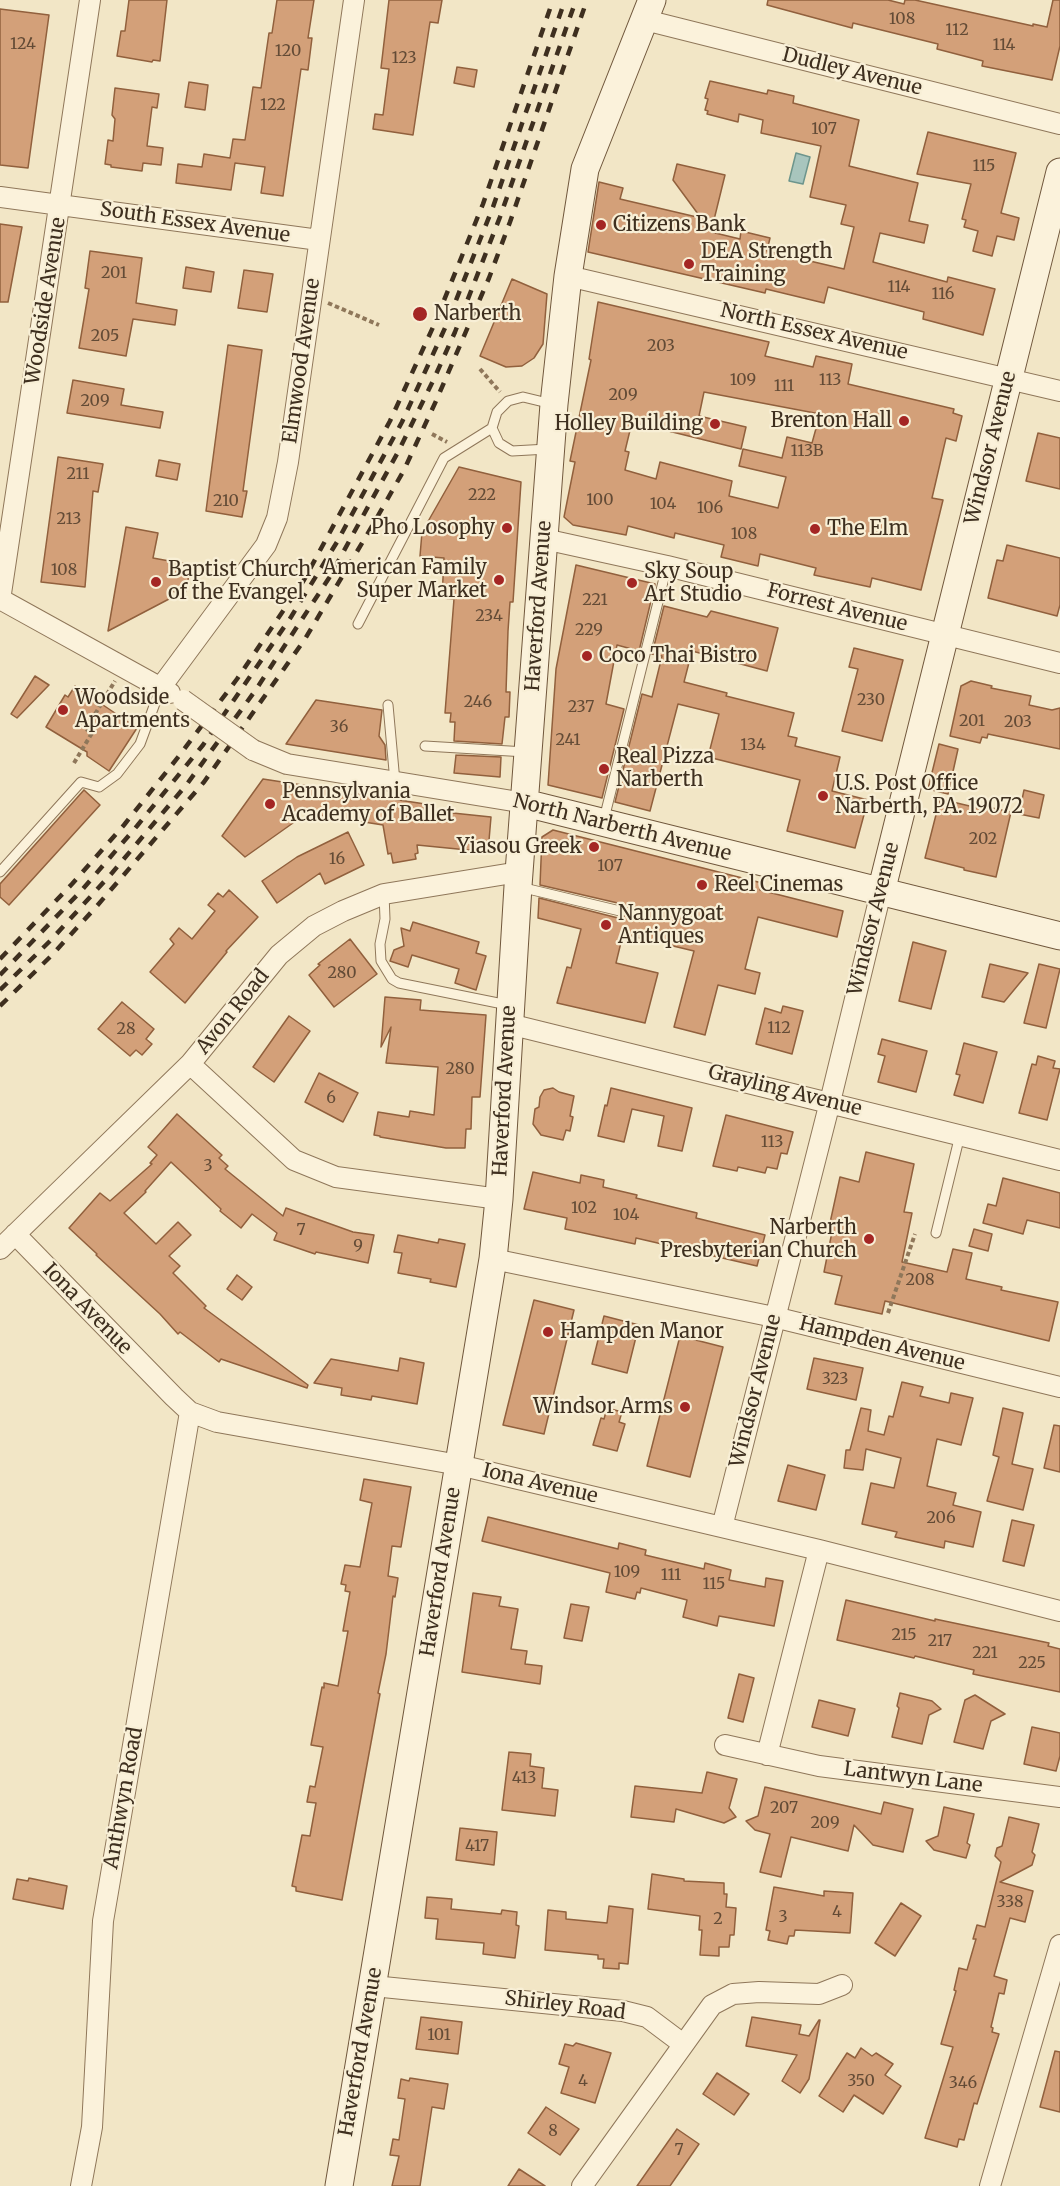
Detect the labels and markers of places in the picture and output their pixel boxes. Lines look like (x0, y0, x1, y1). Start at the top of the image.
place label: Citizens Bank (613, 213, 746, 237)
marker: Citizens Bank (594, 218, 608, 232)
place label: DEA Strength Training (701, 240, 832, 287)
marker: DEA Strength Training (682, 257, 696, 271)
place label: Narberth (434, 302, 522, 326)
marker: Narberth (411, 305, 429, 323)
place label: Brenton Hall (771, 409, 892, 433)
place label: Holley Building (554, 412, 703, 436)
marker: Brenton Hall (897, 414, 911, 428)
marker: Holley Building (708, 417, 722, 431)
place label: Pho Losophy (371, 516, 495, 540)
place label: The Elm (827, 517, 908, 541)
marker: Pho Losophy (500, 521, 514, 535)
marker: The Elm (808, 522, 822, 536)
place label: American Family Super Market (323, 556, 487, 603)
place label: Baptist Church of the Evangel (168, 558, 311, 605)
place label: Sky Soup Art Studio (644, 560, 742, 607)
marker: American Family Super Market (492, 573, 506, 587)
marker: Baptist Church of the Evangel (149, 575, 163, 589)
marker: Sky Soup Art Studio (625, 576, 639, 590)
place label: Coco Thai Bistro (599, 644, 757, 668)
marker: Coco Thai Bistro (580, 649, 594, 663)
place label: Woodside Apartments (75, 686, 190, 733)
marker: Woodside Apartments (56, 703, 70, 717)
place label: Real Pizza Narberth (616, 745, 714, 792)
marker: Real Pizza Narberth (597, 762, 611, 776)
place label: U.S. Post Office Narberth, PA. 19072 (835, 772, 1023, 819)
place label: Pennsylvania Academy of Ballet (282, 780, 454, 827)
marker: U.S. Post Office Narberth, PA. 19072 (816, 789, 830, 803)
marker: Pennsylvania Academy of Ballet (263, 797, 277, 811)
place label: Yiasou Greek (457, 835, 582, 859)
marker: Yiasou Greek (587, 840, 601, 854)
place label: Reel Cinemas (714, 873, 843, 897)
marker: Reel Cinemas (695, 878, 709, 892)
place label: Nannygoat Antiques (618, 902, 724, 949)
marker: Nannygoat Antiques (599, 918, 613, 932)
place label: Narberth Presbyterian Church (660, 1216, 857, 1263)
marker: Narberth Presbyterian Church (862, 1232, 876, 1246)
place label: Hampden Manor (560, 1320, 724, 1344)
marker: Hampden Manor (541, 1325, 555, 1339)
place label: Windsor Arms (533, 1395, 673, 1419)
marker: Windsor Arms (678, 1400, 692, 1414)

